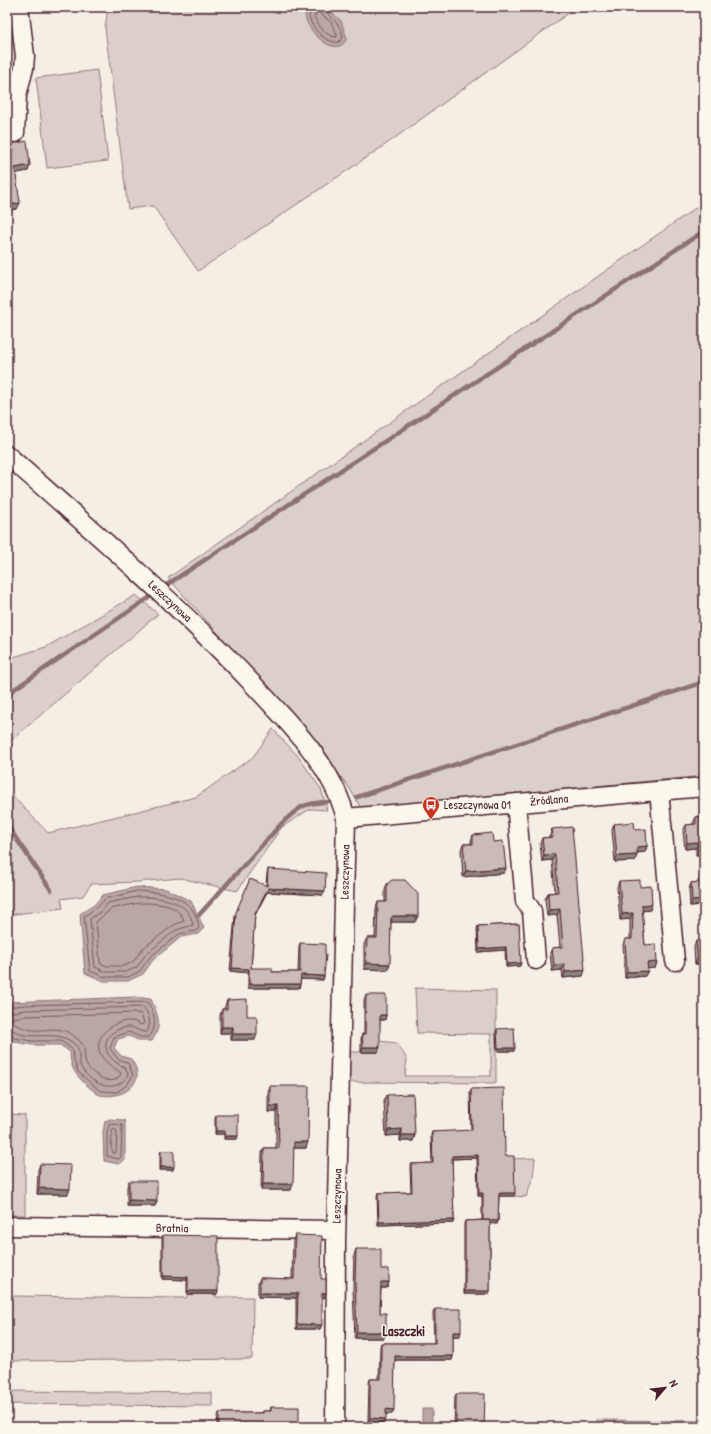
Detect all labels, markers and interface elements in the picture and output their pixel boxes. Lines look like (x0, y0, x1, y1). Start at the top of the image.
street label: Leszczynowa (145, 576, 196, 626)
street label: Źródlana (529, 789, 569, 810)
bus stop icon: Leszczynowa 01 (421, 795, 441, 820)
place label: Leszczynowa 01 (444, 796, 511, 813)
street label: Leszczynowa (336, 844, 353, 899)
street label: Leszczynowa (328, 1168, 345, 1223)
street label: Bratnia (156, 1219, 189, 1236)
district label: Laszczki (383, 1321, 425, 1340)
north arrow (645, 1368, 685, 1408)
text: N (666, 1377, 681, 1389)

